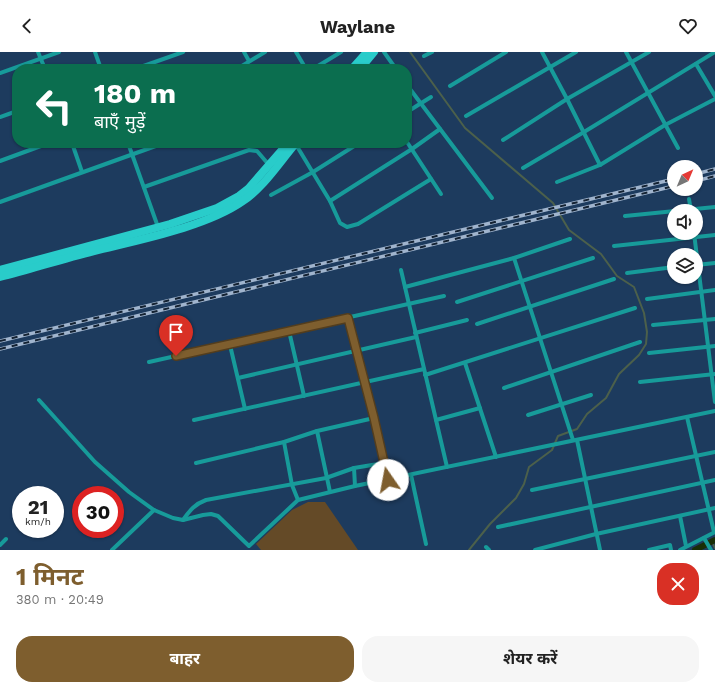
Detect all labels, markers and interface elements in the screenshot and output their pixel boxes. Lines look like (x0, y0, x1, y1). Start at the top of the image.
icon: back (16, 15, 38, 37)
icon: heart (677, 15, 699, 37)
text: Waylane (320, 16, 395, 37)
text: 180 m (94, 77, 176, 110)
icon: left (28, 80, 80, 132)
text: बाएँ मुड़ें (94, 111, 145, 132)
north arrow (667, 160, 703, 196)
map controls (667, 160, 703, 284)
button: sound (667, 204, 703, 240)
button: layers (667, 248, 703, 284)
pin (159, 315, 193, 356)
icon: arrive (165, 321, 187, 343)
position arrow (367, 459, 409, 501)
speed limit sign: 30 (72, 486, 124, 538)
text: 21 (28, 495, 48, 519)
text: km/h (25, 516, 51, 527)
text: 1 मिनट (16, 563, 84, 591)
button: close (657, 563, 699, 605)
text: 380 m · 20:49 (16, 592, 104, 607)
button: बाहर (16, 636, 354, 682)
button: शेयर करें (362, 636, 699, 682)

